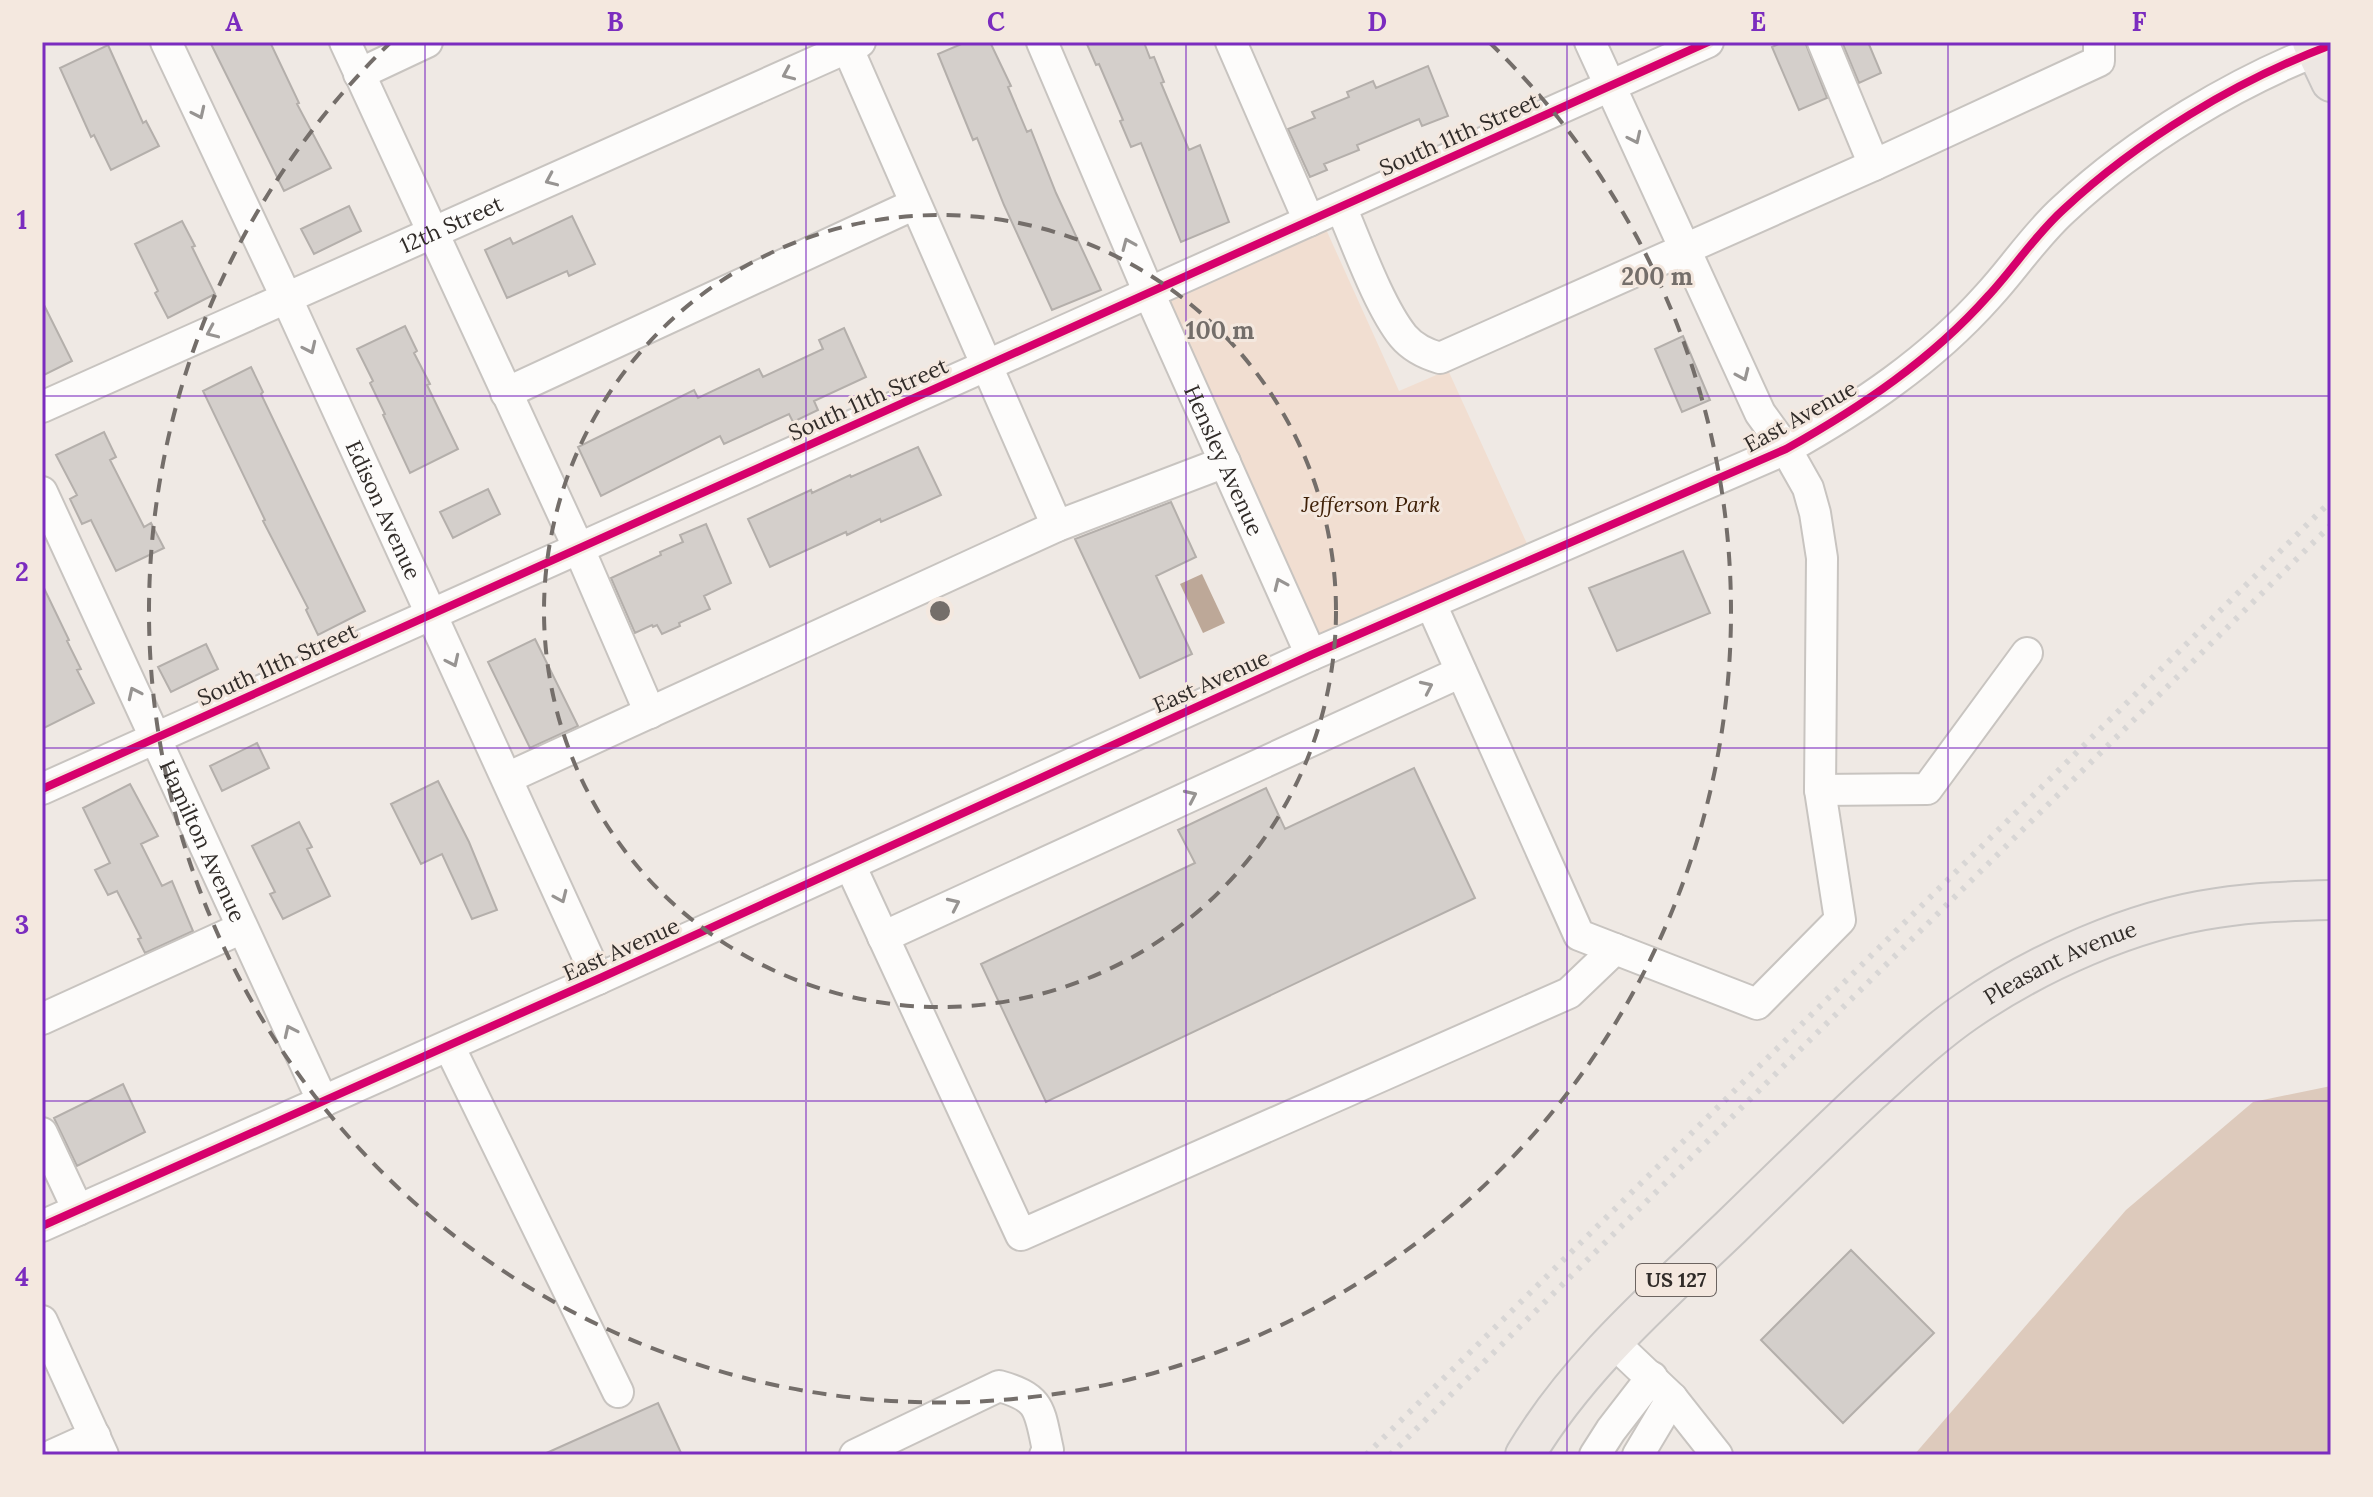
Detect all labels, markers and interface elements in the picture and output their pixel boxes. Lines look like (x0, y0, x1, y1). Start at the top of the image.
text: A (225, 5, 243, 38)
text: B (606, 5, 624, 38)
text: C (987, 5, 1005, 38)
text: D (1367, 5, 1387, 38)
text: E (1750, 5, 1766, 38)
text: F (2132, 5, 2147, 38)
one-way arrow (782, 64, 797, 80)
street label: South 11th Street (1375, 86, 1544, 182)
one-way arrow (189, 104, 205, 119)
one-way arrow (1625, 130, 1641, 145)
one-way arrow (545, 171, 559, 187)
street label: 12th Street (395, 189, 507, 260)
text: 1 (17, 203, 27, 236)
one-way arrow (1122, 238, 1138, 252)
text: 200 m (1621, 261, 1693, 292)
text: 100 m (1186, 315, 1254, 346)
one-way arrow (205, 323, 220, 339)
one-way arrow (300, 340, 316, 354)
street label: South 11th Street (784, 351, 953, 447)
one-way arrow (1733, 366, 1749, 381)
street label: East Avenue (1739, 374, 1861, 458)
street label: Hensley Avenue (1178, 380, 1270, 540)
street label: Edison Avenue (340, 436, 427, 584)
park label: Jefferson Park (1301, 490, 1440, 518)
text: 2 (15, 555, 29, 588)
one-way arrow (1273, 578, 1289, 592)
centre of rings (926, 597, 954, 625)
street label: South 11th Street (193, 616, 362, 712)
street label: East Avenue (1149, 643, 1273, 719)
one-way arrow (443, 652, 459, 667)
one-way arrow (1419, 681, 1433, 697)
one-way arrow (128, 687, 144, 702)
street label: Hamilton Avenue (153, 755, 252, 926)
one-way arrow (1182, 790, 1197, 806)
one-way arrow (551, 889, 567, 903)
one-way arrow (946, 898, 961, 914)
text: 3 (15, 908, 29, 941)
street label: East Avenue (559, 911, 683, 987)
street label: Pleasant Avenue (1978, 914, 2140, 1011)
one-way arrow (284, 1025, 300, 1039)
text: 4 (15, 1260, 29, 1293)
road number: US 127 (1636, 1264, 1716, 1296)

